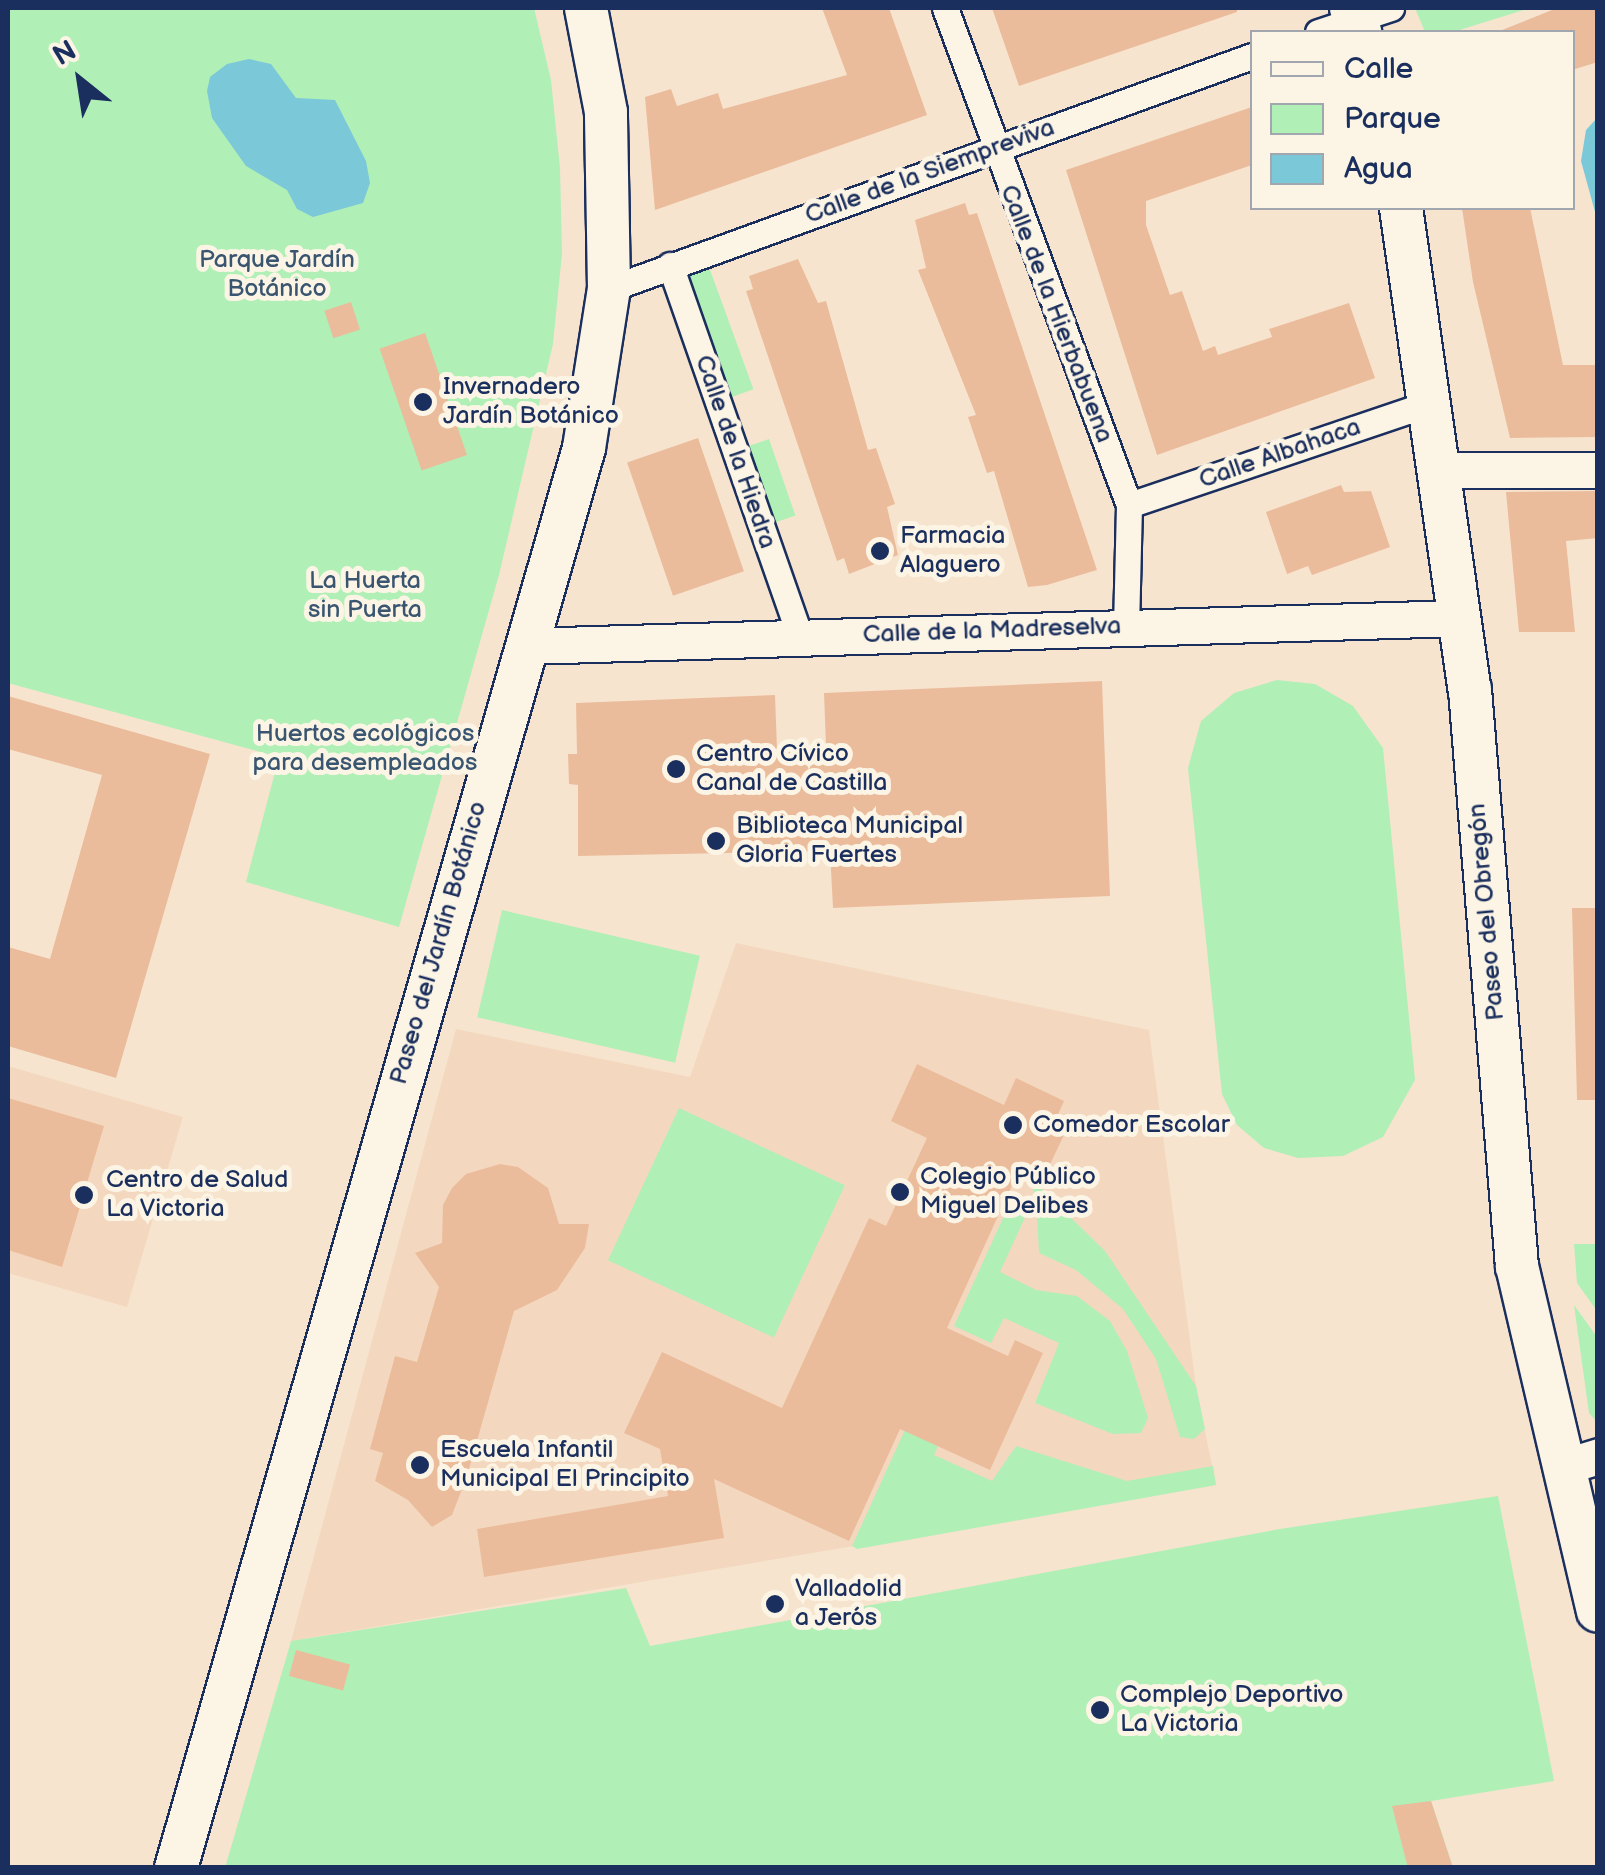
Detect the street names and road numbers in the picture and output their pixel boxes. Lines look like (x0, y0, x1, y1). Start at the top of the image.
street label: Calle de la Siempreviva (801, 113, 1059, 231)
street label: Calle de la Hierbabuena (993, 181, 1119, 447)
street label: Calle de la Hiedra (688, 351, 782, 553)
street label: Calle Albahaca (1195, 412, 1365, 496)
street label: Calle de la Madreselva (862, 611, 1122, 651)
street label: Paseo del Jardín Botánico (384, 797, 494, 1089)
street label: Paseo del Obregón (1463, 802, 1511, 1022)

